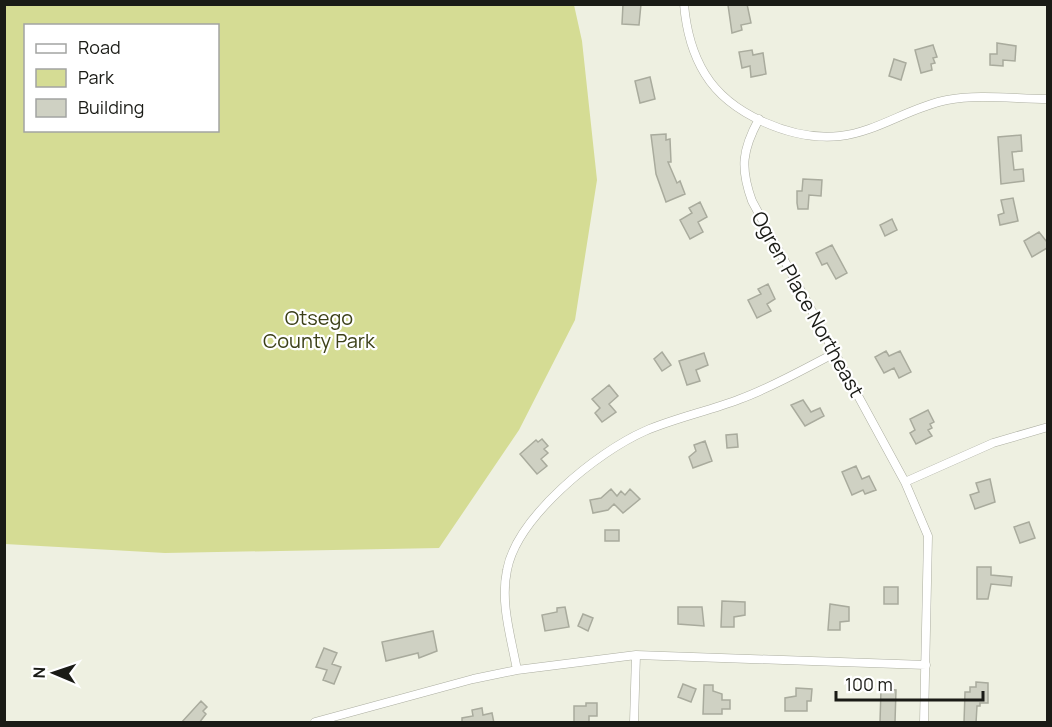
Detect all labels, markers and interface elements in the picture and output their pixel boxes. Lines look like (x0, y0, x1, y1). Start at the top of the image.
legend (24, 24, 219, 132)
text: Road (78, 35, 121, 59)
text: Park (78, 65, 115, 89)
text: Building (78, 95, 144, 119)
street label: Ogren Place Northeast (746, 206, 870, 402)
park label: Otsego County Park (263, 304, 376, 354)
north arrow (24, 643, 84, 703)
scale bar (836, 664, 983, 702)
text: N (28, 666, 50, 679)
text: 100 m (845, 672, 893, 696)

